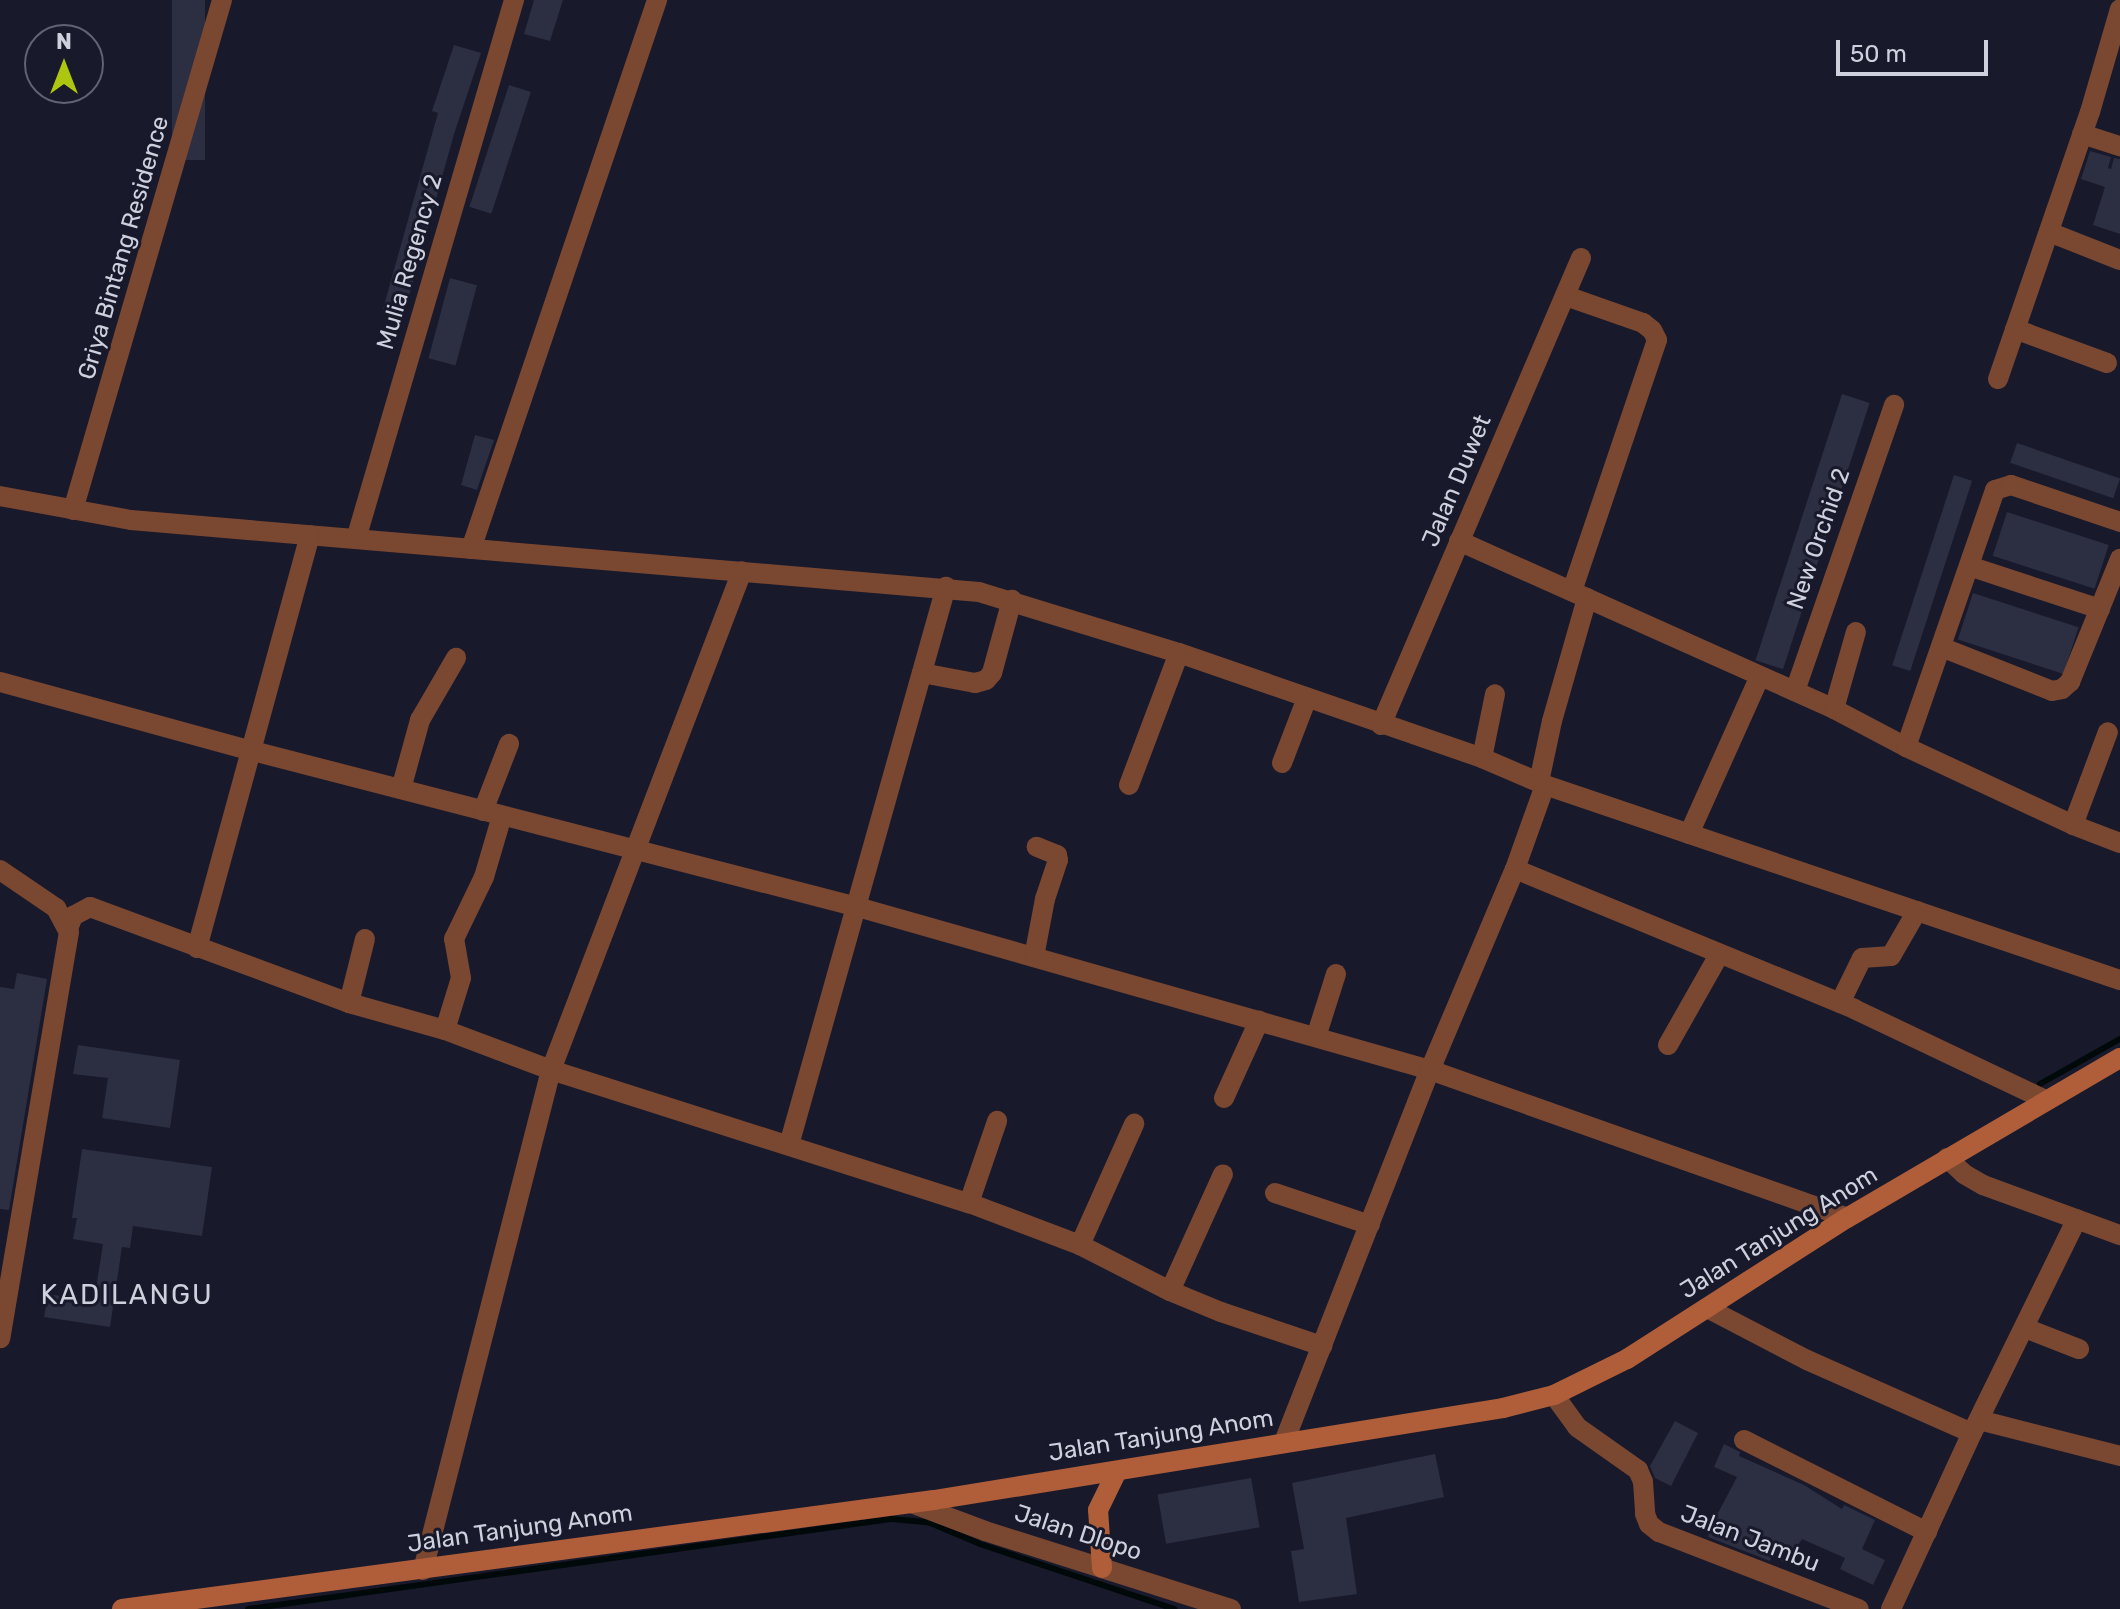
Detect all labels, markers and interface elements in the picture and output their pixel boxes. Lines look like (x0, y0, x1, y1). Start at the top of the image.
north arrow (24, 24, 104, 104)
scale bar (1840, 24, 1992, 74)
text: N (56, 28, 72, 55)
text: 50 m (1850, 40, 1907, 68)
street label: Griya Bintang Residence (73, 113, 175, 383)
street label: Mulia Regency 2 (371, 171, 449, 353)
street label: Jalan Duwet (1416, 411, 1498, 551)
street label: New Orchid 2 (1781, 464, 1857, 614)
street label: Jalan Tanjung Anom (1675, 1160, 1883, 1306)
district label: KADILANGU (40, 1278, 214, 1312)
street label: Jalan Tanjung Anom (1046, 1404, 1276, 1468)
street label: Jalan Tanjung Anom (405, 1499, 635, 1559)
street label: Jalan Dlopo (1011, 1499, 1145, 1567)
street label: Jalan Jambu (1677, 1499, 1823, 1579)

